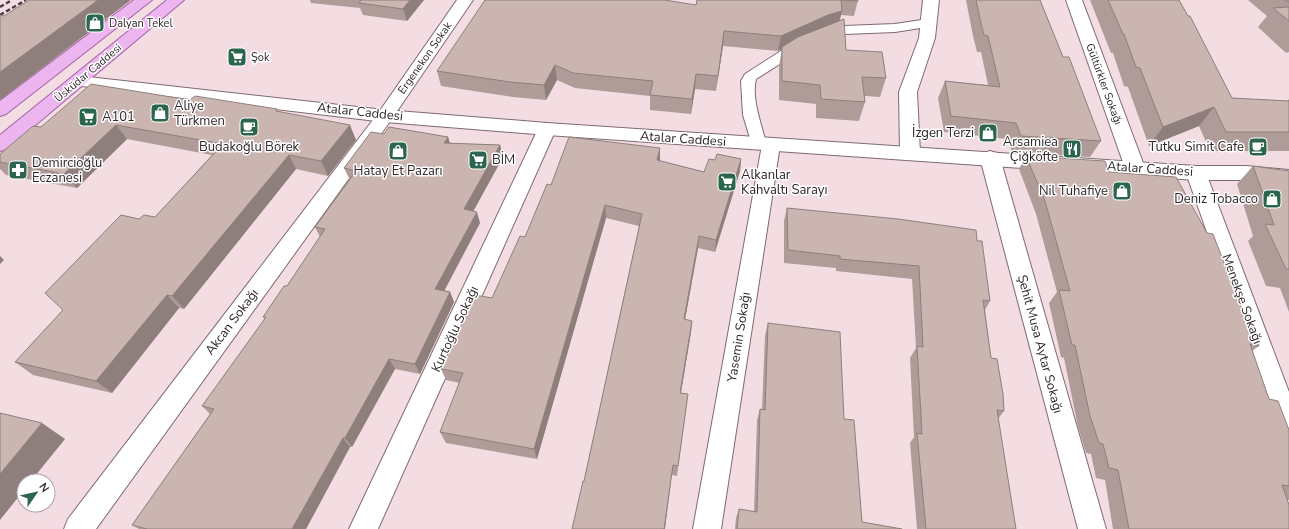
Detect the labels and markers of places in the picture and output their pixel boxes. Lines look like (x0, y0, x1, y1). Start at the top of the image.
shop icon: Dalyan Tekel (84, 12, 106, 34)
place label: Dalyan Tekel (109, 16, 173, 31)
supermarket icon: Şok (226, 46, 248, 68)
place label: Şok (251, 50, 270, 65)
place label: Aliye Türkmen (174, 97, 225, 130)
shop icon: Aliye Türkmen (149, 102, 171, 124)
supermarket icon: A101 (77, 106, 99, 128)
place label: A101 (102, 108, 135, 126)
cafe icon: Budakoğlu Börek (238, 116, 260, 138)
shop icon: İzgen Terzi (977, 122, 999, 144)
place label: İzgen Terzi (912, 123, 974, 142)
place label: Arsamiea Çiğköfte (1003, 133, 1058, 166)
cafe icon: Tutku Simit Cafe (1247, 136, 1269, 158)
place label: Budakoğlu Börek (199, 138, 300, 156)
restaurant icon: Arsamiea Çiğköfte (1061, 138, 1083, 160)
place label: Tutku Simit Cafe (1149, 138, 1244, 156)
shop icon: Hatay Et Pazarı (387, 140, 409, 162)
supermarket icon: BİM (467, 149, 489, 171)
place label: BİM (492, 150, 515, 169)
place label: Demircioğlu Eczanesi (32, 154, 102, 187)
pharmacy icon: Demircioğlu Eczanesi (7, 159, 29, 181)
place label: Hatay Et Pazarı (354, 162, 442, 180)
place label: Alkanlar Kahvaltı Sarayı (741, 166, 827, 199)
supermarket icon: Alkanlar Kahvaltı Sarayı (716, 171, 738, 193)
shop icon: Nil Tuhafiye (1111, 180, 1133, 202)
place label: Nil Tuhafiye (1039, 182, 1108, 200)
shop icon: Deniz Tobacco (1261, 188, 1283, 210)
place label: Deniz Tobacco (1174, 190, 1258, 208)

